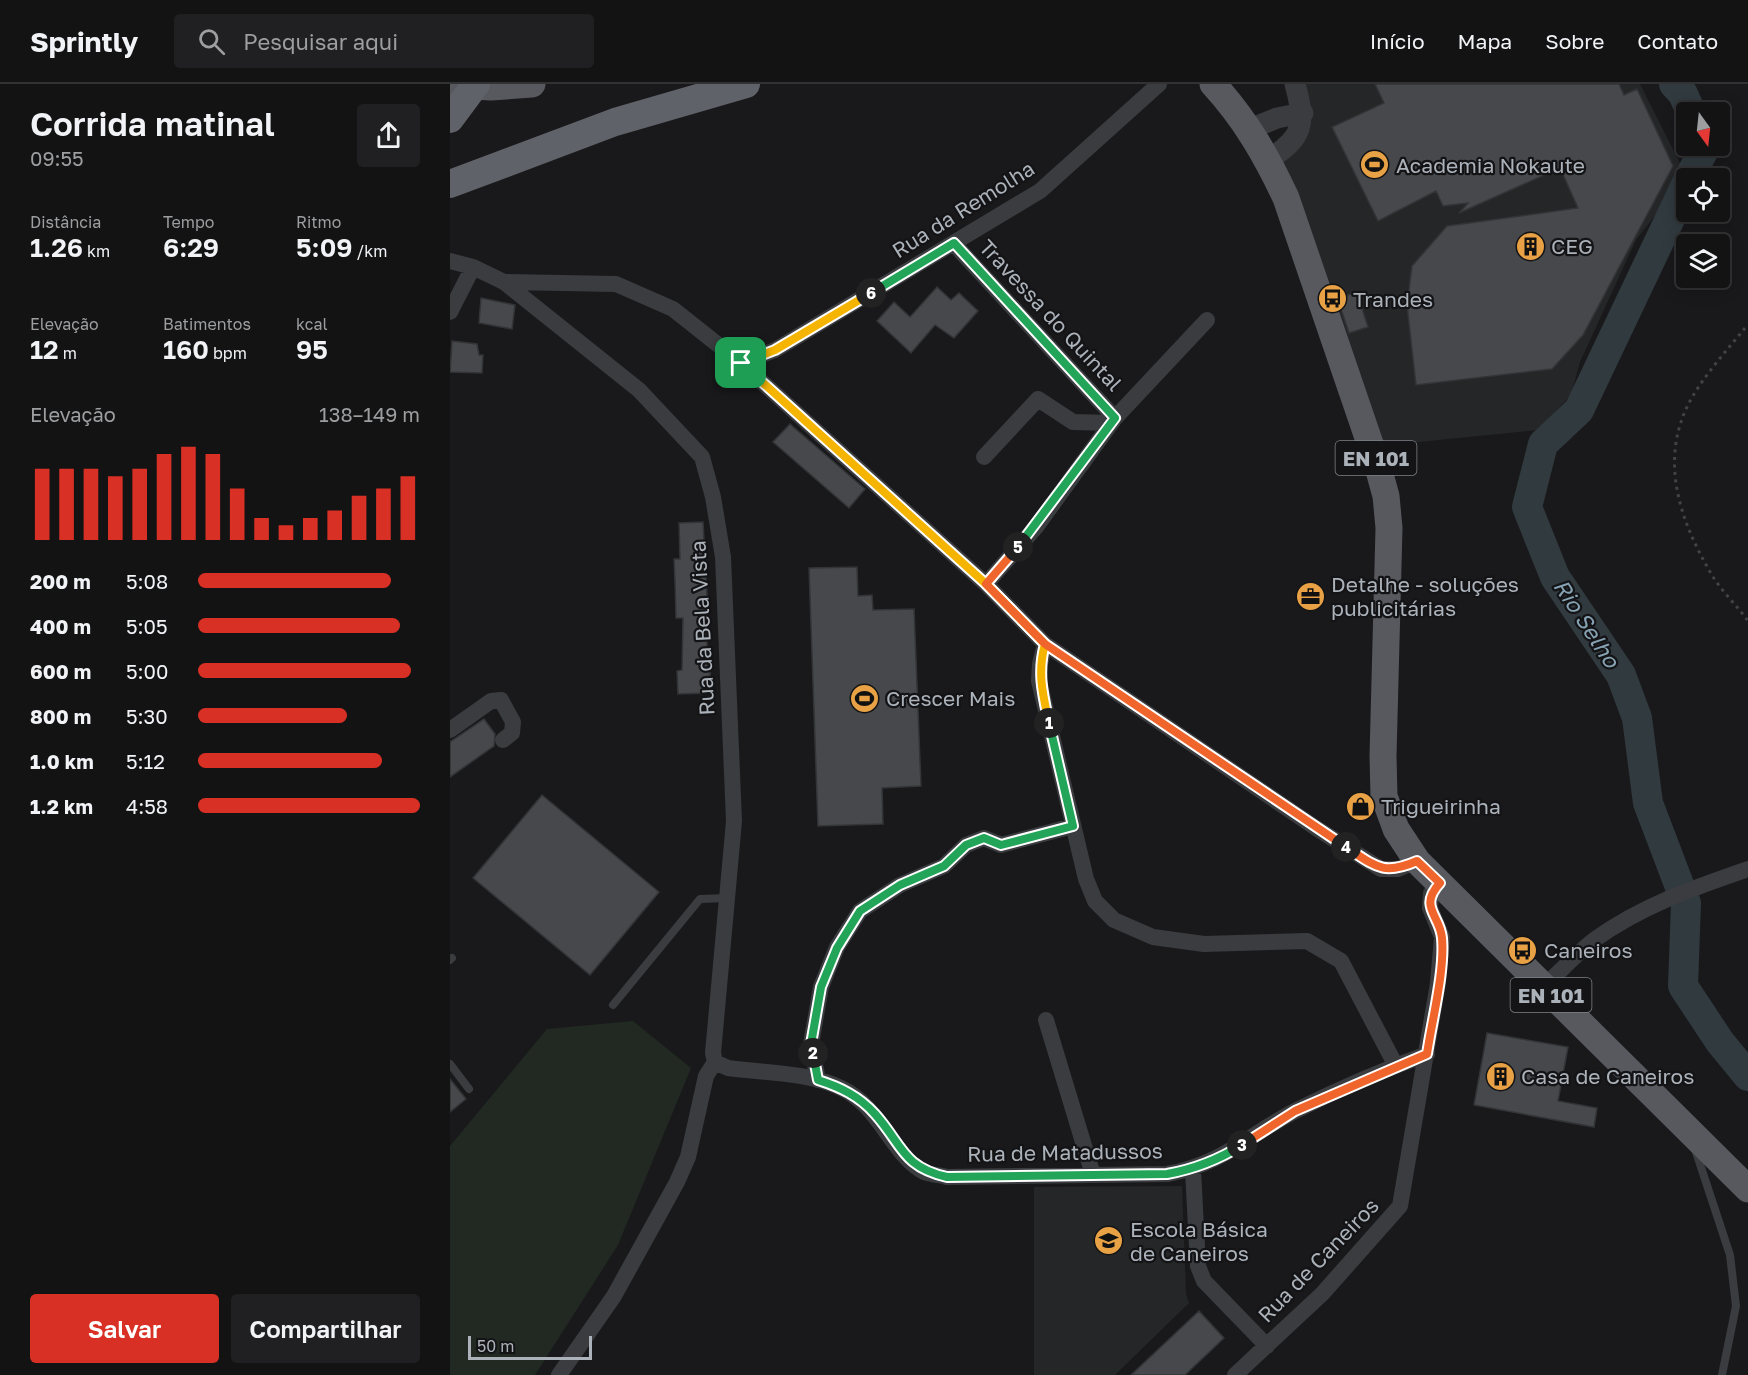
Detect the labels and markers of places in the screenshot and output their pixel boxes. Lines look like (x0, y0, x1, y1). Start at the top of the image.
sports icon: Academia Nokaute (1359, 149, 1391, 181)
place label: Academia Nokaute (1396, 152, 1585, 178)
building icon: CEG (1514, 230, 1546, 262)
place label: CEG (1551, 233, 1593, 259)
pin: 6 (856, 278, 886, 308)
bus stop icon: Trandes (1316, 283, 1348, 315)
place label: Trandes (1353, 286, 1433, 312)
pin (715, 337, 766, 388)
pin: 5 (1003, 532, 1033, 562)
place label: Detalhe - soluções publicitárias (1331, 571, 1519, 621)
office icon: Detalhe - soluções publicitárias (1294, 580, 1326, 612)
sports icon: Crescer Mais (849, 682, 881, 714)
place label: Crescer Mais (886, 685, 1015, 711)
pin: 1 (1034, 708, 1064, 738)
shop icon: Trigueirinha (1344, 790, 1376, 822)
place label: Trigueirinha (1381, 793, 1501, 819)
pin: 4 (1331, 832, 1361, 862)
bus stop icon: Caneiros (1507, 934, 1539, 966)
place label: Caneiros (1544, 937, 1633, 963)
pin: 2 (798, 1038, 828, 1068)
building icon: Casa de Caneiros (1484, 1060, 1516, 1092)
place label: Casa de Caneiros (1521, 1063, 1694, 1089)
pin: 3 (1227, 1130, 1257, 1160)
place label: Escola Básica de Caneiros (1130, 1216, 1268, 1266)
school or university icon: Escola Básica de Caneiros (1093, 1225, 1125, 1257)

